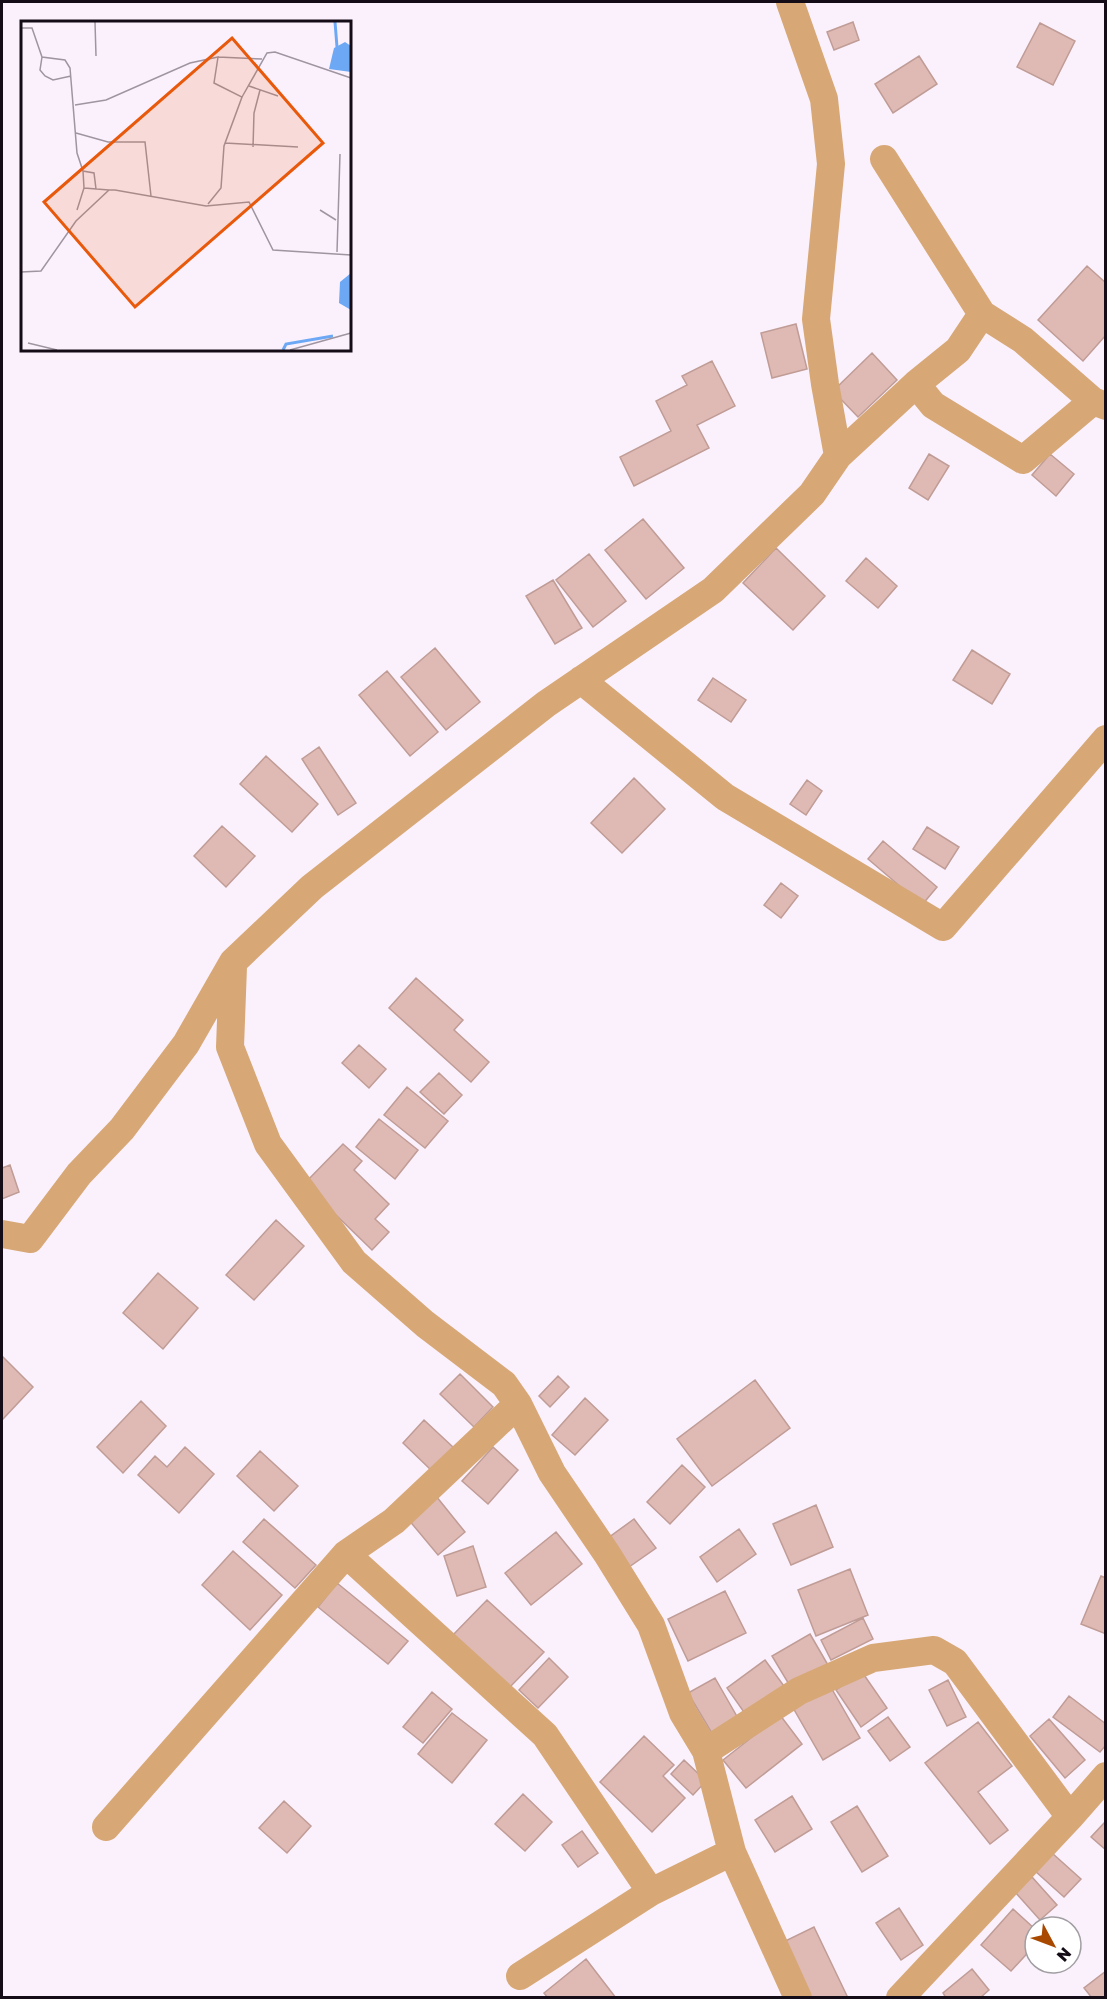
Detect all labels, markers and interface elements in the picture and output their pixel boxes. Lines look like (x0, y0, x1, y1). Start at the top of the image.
inset map (21, 21, 351, 351)
north arrow (1023, 1915, 1083, 1975)
text: N (1053, 1944, 1076, 1966)

